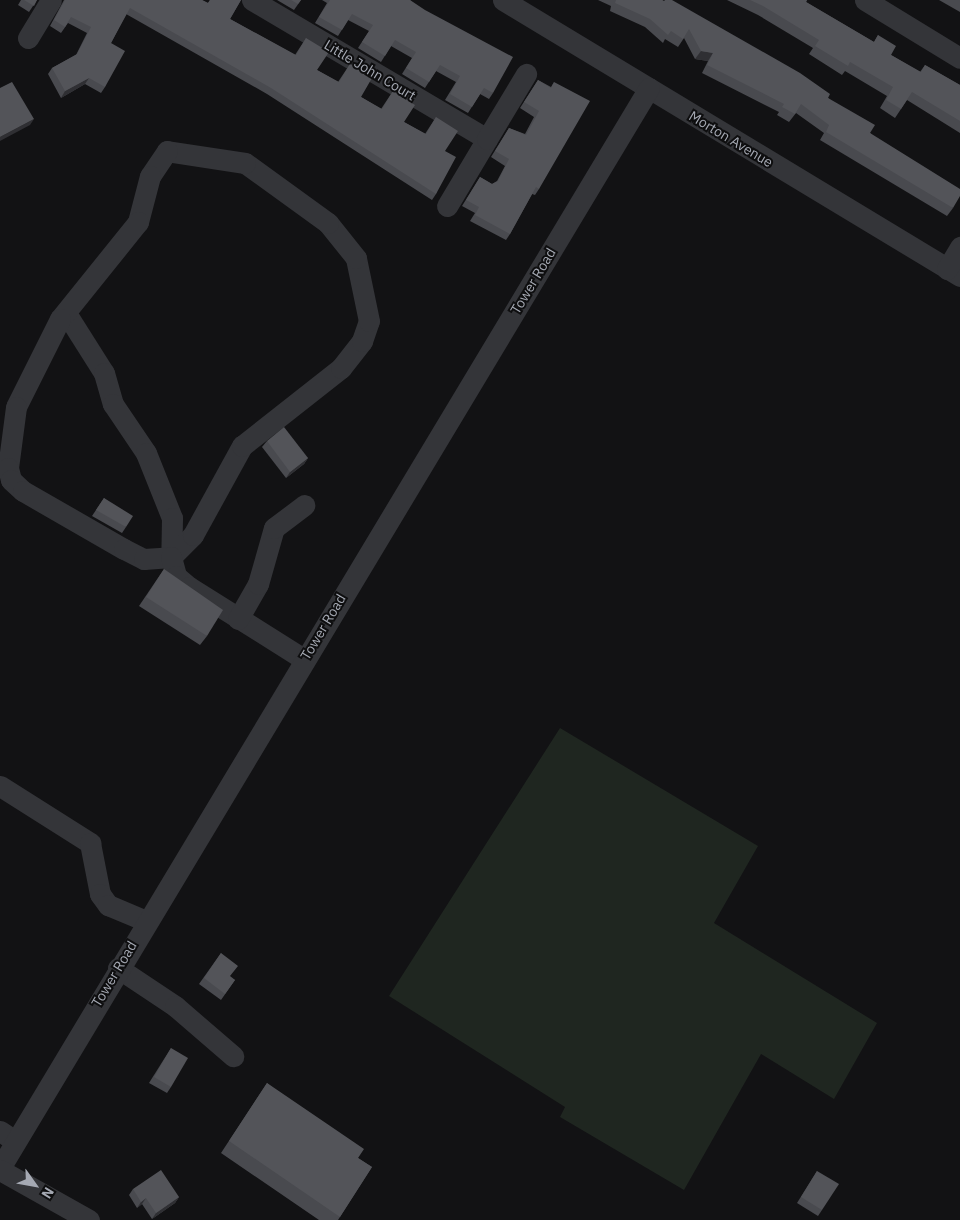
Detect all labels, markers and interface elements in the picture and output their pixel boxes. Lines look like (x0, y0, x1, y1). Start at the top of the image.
street label: Little John Court (321, 36, 419, 104)
street label: Morton Avenue (686, 107, 776, 171)
street label: Tower Road (507, 245, 559, 317)
street label: Tower Road (297, 591, 349, 663)
street label: Tower Road (88, 938, 140, 1010)
north arrow (10, 1160, 60, 1210)
text: N (37, 1184, 58, 1202)

